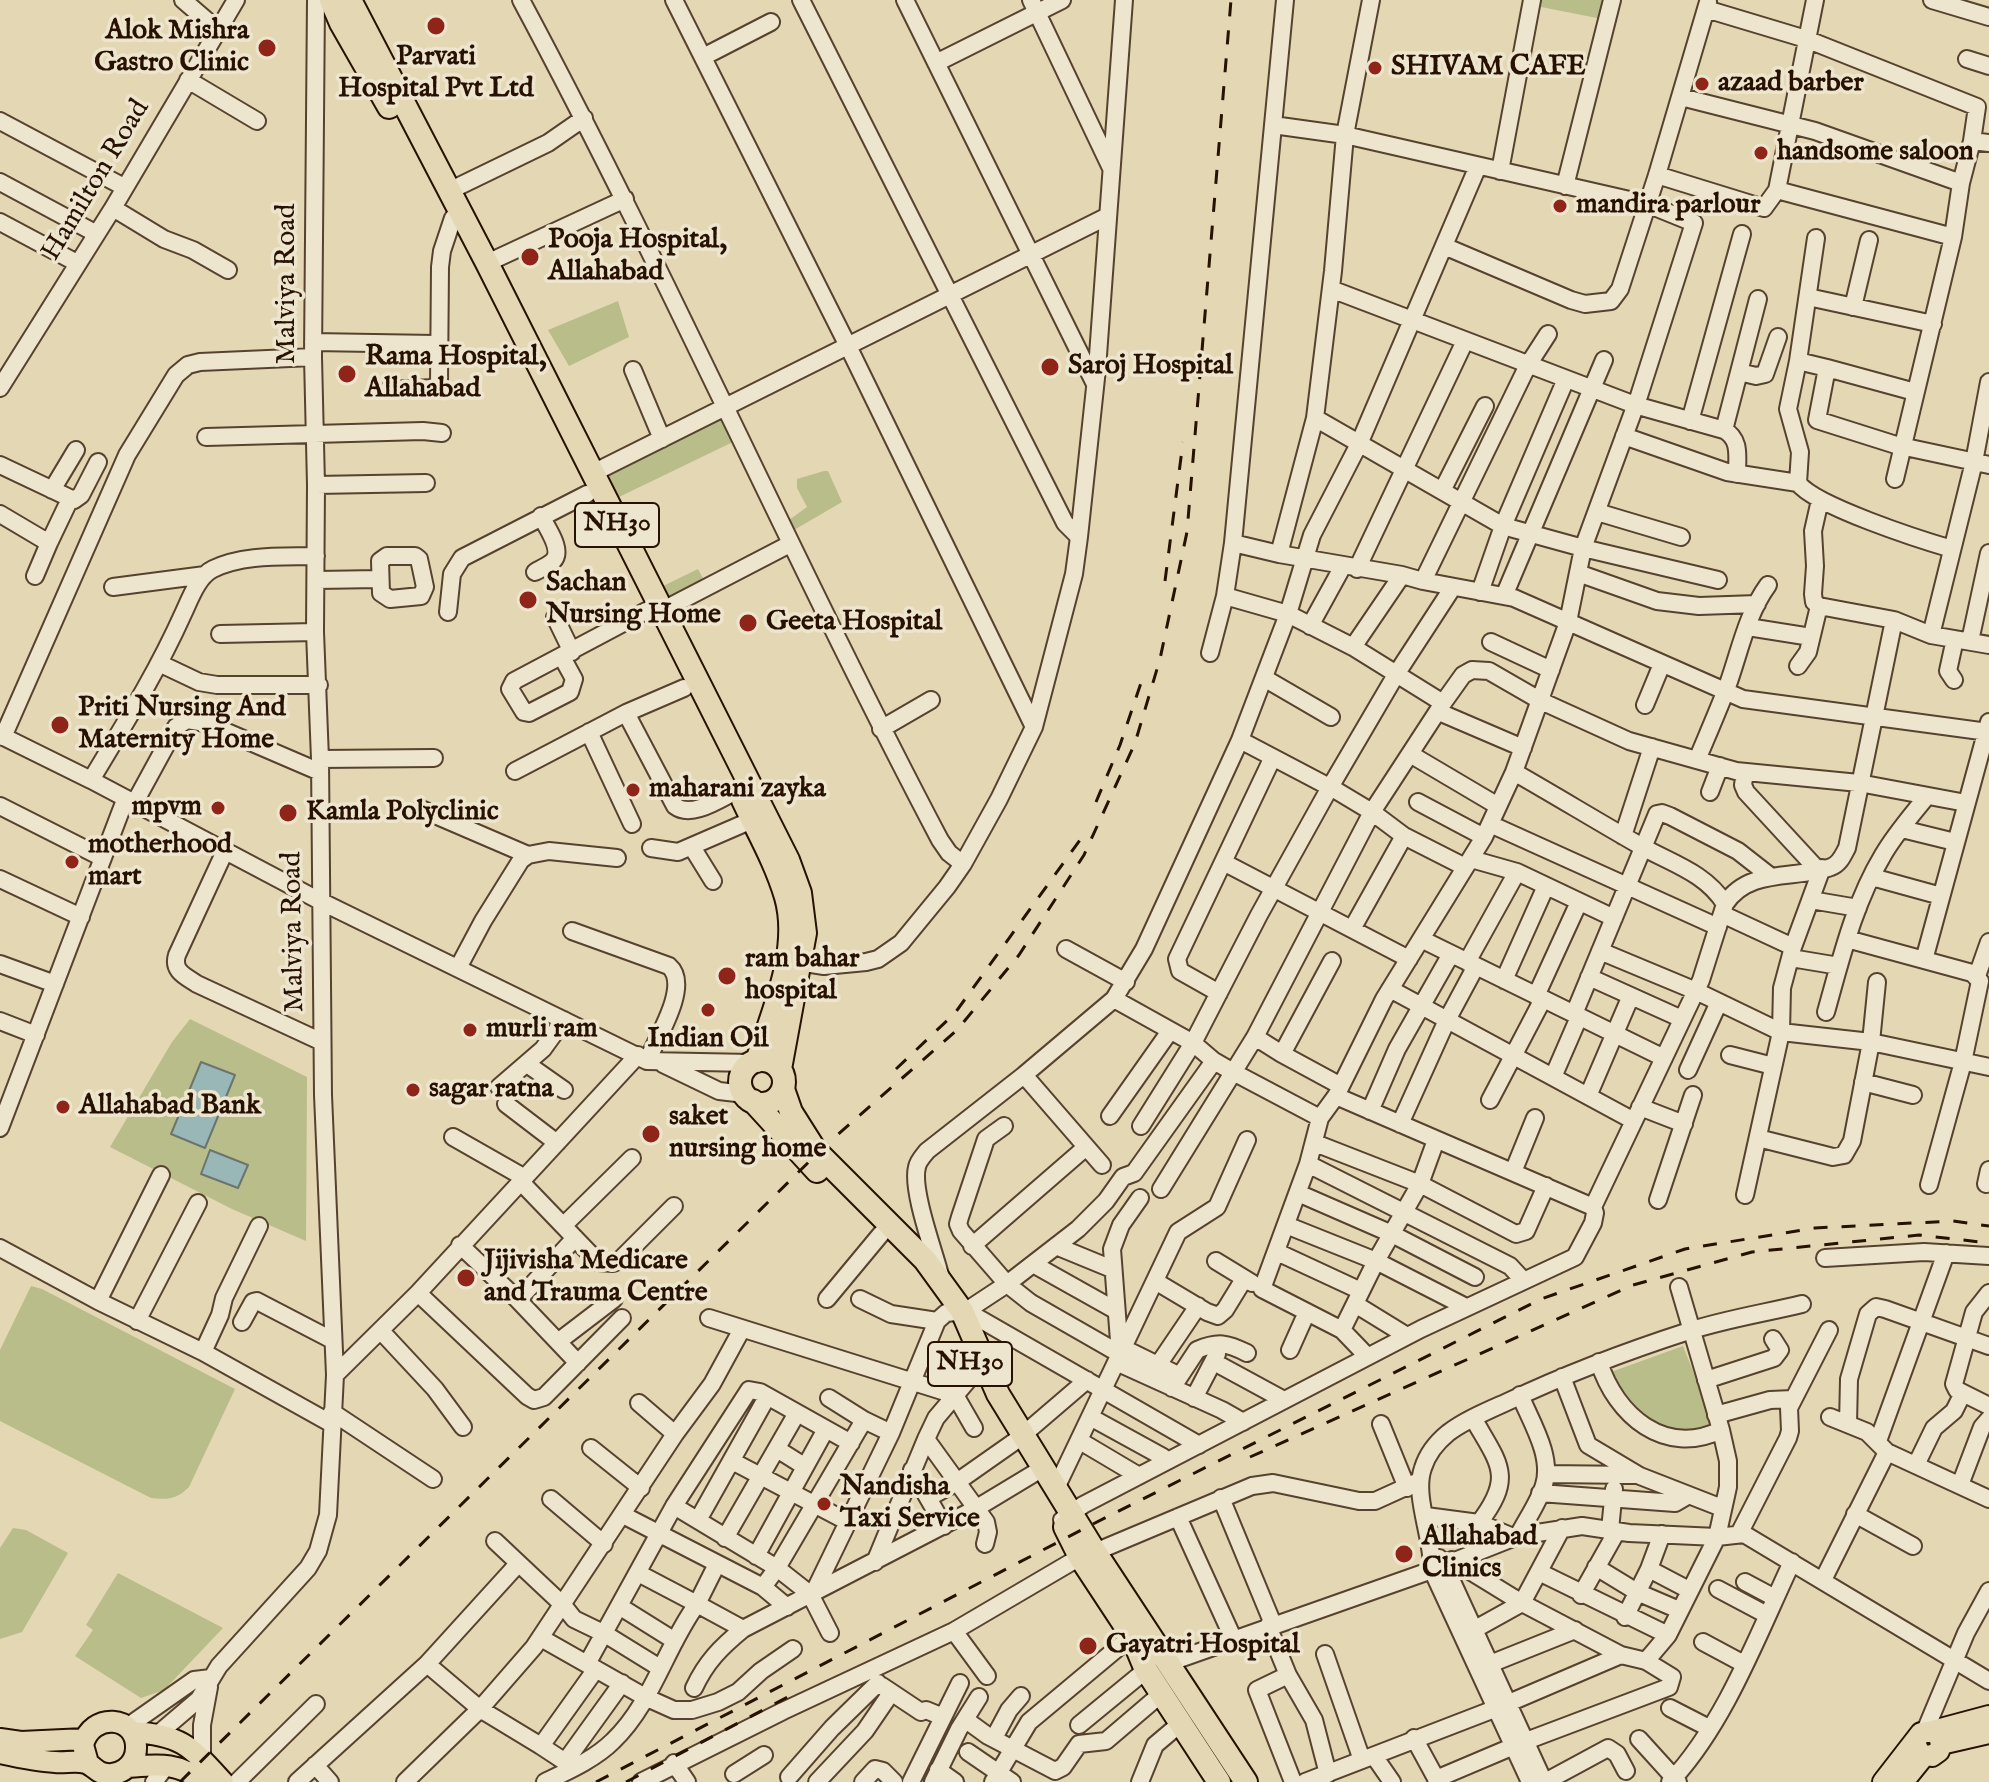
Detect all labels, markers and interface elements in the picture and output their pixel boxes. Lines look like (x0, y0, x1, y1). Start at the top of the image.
place label: Alok Mishra Gastro Clinic (94, 15, 249, 81)
marker: Parvati Hospital Pvt Ltd (425, 15, 447, 37)
marker: Alok Mishra Gastro Clinic (256, 37, 278, 59)
place label: Parvati Hospital Pvt Ltd (338, 41, 534, 107)
place label: SHIVAM CAFE (1391, 51, 1586, 85)
marker: SHIVAM CAFE (1366, 59, 1384, 77)
place label: azaad barber (1718, 67, 1864, 101)
marker: azaad barber (1693, 75, 1711, 93)
street label: Hamilton Road (36, 94, 158, 268)
place label: handsome saloon (1777, 136, 1974, 170)
marker: handsome saloon (1752, 144, 1770, 162)
place label: mandira parlour (1576, 189, 1760, 223)
marker: mandira parlour (1551, 197, 1569, 215)
street label: Malviya Road (271, 204, 305, 364)
place label: Pooja Hospital, Allahabad (548, 224, 727, 290)
marker: Pooja Hospital, Allahabad (519, 246, 541, 268)
place label: Rama Hospital, Allahabad (365, 341, 546, 407)
place label: Saroj Hospital (1068, 350, 1233, 384)
marker: Saroj Hospital (1039, 356, 1061, 378)
marker: Rama Hospital, Allahabad (336, 363, 358, 385)
road number: NH30 (575, 503, 659, 547)
place label: Sachan Nursing Home (546, 567, 721, 633)
marker: Sachan Nursing Home (517, 589, 539, 611)
place label: Geeta Hospital (766, 606, 942, 640)
marker: Geeta Hospital (737, 612, 759, 634)
place label: Priti Nursing And Maternity Home (78, 692, 286, 758)
marker: Priti Nursing And Maternity Home (49, 714, 71, 736)
place label: maharani zayka (649, 773, 826, 807)
marker: maharani zayka (624, 781, 642, 799)
place label: mpvm (132, 791, 202, 825)
place label: Kamla Polyclinic (306, 796, 499, 830)
marker: mpvm (209, 799, 227, 817)
marker: Kamla Polyclinic (277, 802, 299, 824)
place label: motherhood mart (88, 829, 232, 895)
street label: Malviya Road (277, 851, 313, 1013)
marker: motherhood mart (63, 853, 81, 871)
place label: ram bahar hospital (745, 943, 859, 1009)
marker: ram bahar hospital (716, 965, 738, 987)
marker: Indian Oil (699, 1001, 717, 1019)
place label: murli ram (486, 1013, 598, 1047)
marker: murli ram (461, 1021, 479, 1039)
place label: Indian Oil (648, 1023, 768, 1057)
place label: sagar ratna (429, 1073, 554, 1107)
marker: sagar ratna (404, 1081, 422, 1099)
place label: Allahabad Bank (79, 1090, 261, 1124)
marker: Allahabad Bank (54, 1098, 72, 1116)
place label: saket nursing home (669, 1101, 826, 1167)
marker: saket nursing home (640, 1123, 662, 1145)
place label: Jijivisha Medicare and Trauma Centre (484, 1245, 707, 1311)
marker: Jijivisha Medicare and Trauma Centre (455, 1267, 477, 1289)
road number: NH30 (928, 1342, 1012, 1386)
place label: Nandisha Taxi Service (840, 1471, 980, 1537)
marker: Nandisha Taxi Service (815, 1495, 833, 1513)
place label: Allahabad Clinics (1422, 1521, 1537, 1587)
marker: Allahabad Clinics (1393, 1543, 1415, 1565)
place label: Gayatri Hospital (1106, 1629, 1300, 1663)
marker: Gayatri Hospital (1077, 1635, 1099, 1657)

